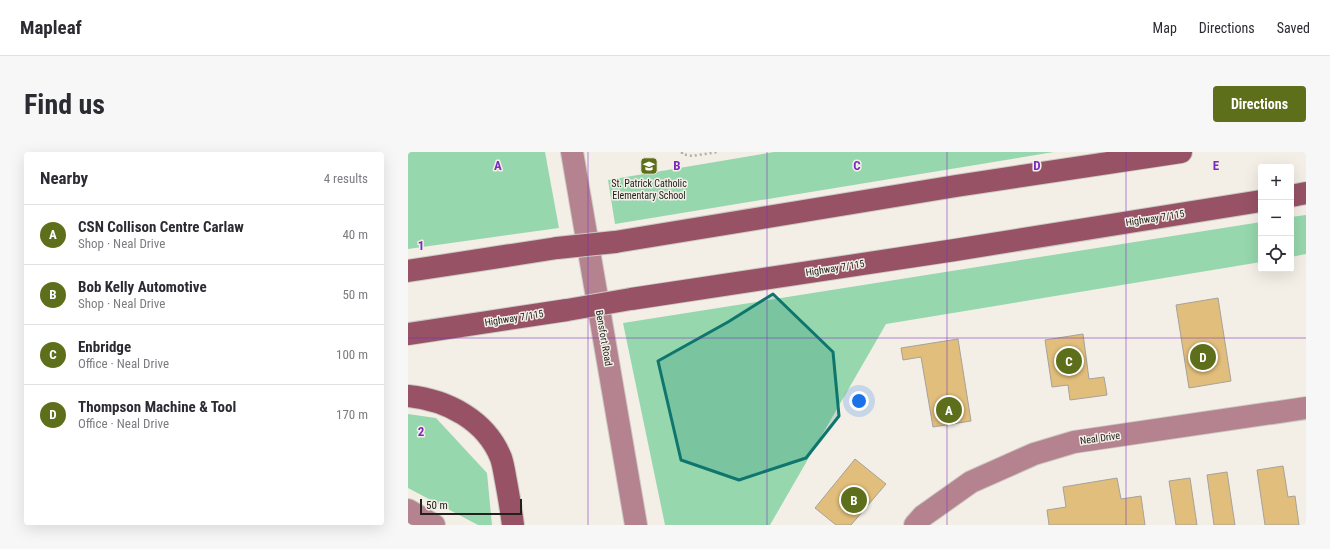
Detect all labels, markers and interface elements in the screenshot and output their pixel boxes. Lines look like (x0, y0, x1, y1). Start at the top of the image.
text: Mapleaf (20, 16, 82, 39)
text: Map (1153, 20, 1177, 36)
text: Directions (1199, 20, 1255, 36)
text: Saved (1277, 20, 1310, 36)
button: Directions (1213, 86, 1306, 122)
text: Find us (24, 88, 105, 121)
school or university icon: St. Patrick Catholic Elementary School (639, 156, 659, 176)
text: A (494, 158, 502, 173)
text: B (673, 158, 681, 173)
text: C (853, 158, 861, 173)
text: D (1033, 158, 1041, 173)
text: E (1213, 158, 1220, 173)
map controls (1258, 164, 1294, 272)
button: + (1258, 164, 1294, 200)
text: Nearby (40, 168, 88, 188)
text: 4 results (324, 171, 368, 186)
place label: St. Patrick Catholic Elementary School (611, 178, 687, 201)
button: − (1258, 200, 1294, 236)
street label: Highway 7/115 (1125, 208, 1185, 228)
text: CSN Collison Centre Carlaw (78, 218, 244, 236)
text: A (49, 227, 57, 242)
text: 40 m (342, 227, 368, 242)
text: Shop · Neal Drive (78, 236, 165, 251)
button: locate (1258, 236, 1294, 272)
text: 1 (418, 238, 424, 253)
street label: Highway 7/115 (805, 258, 865, 278)
text: Bob Kelly Automotive (78, 278, 207, 296)
text: B (49, 287, 57, 302)
text: 50 m (342, 287, 368, 302)
text: Shop · Neal Drive (78, 296, 165, 311)
street label: Highway 7/115 (484, 308, 544, 328)
street label: Bensfort Road (594, 309, 614, 367)
text: Enbridge (78, 338, 131, 356)
pin: D (1190, 342, 1216, 372)
pin: C (1056, 346, 1082, 376)
text: C (49, 347, 57, 362)
text: 100 m (336, 347, 368, 362)
text: Office · Neal Drive (78, 356, 169, 371)
your location (849, 391, 869, 411)
pin: A (936, 395, 962, 425)
text: Thompson Machine & Tool (78, 398, 236, 416)
text: D (49, 407, 57, 422)
text: 170 m (336, 407, 368, 422)
text: Office · Neal Drive (78, 416, 169, 431)
text: 2 (418, 424, 425, 439)
street label: Neal Drive (1079, 430, 1121, 446)
pin: B (841, 485, 867, 515)
scale bar (420, 497, 522, 516)
text: 50 m (426, 499, 448, 512)

